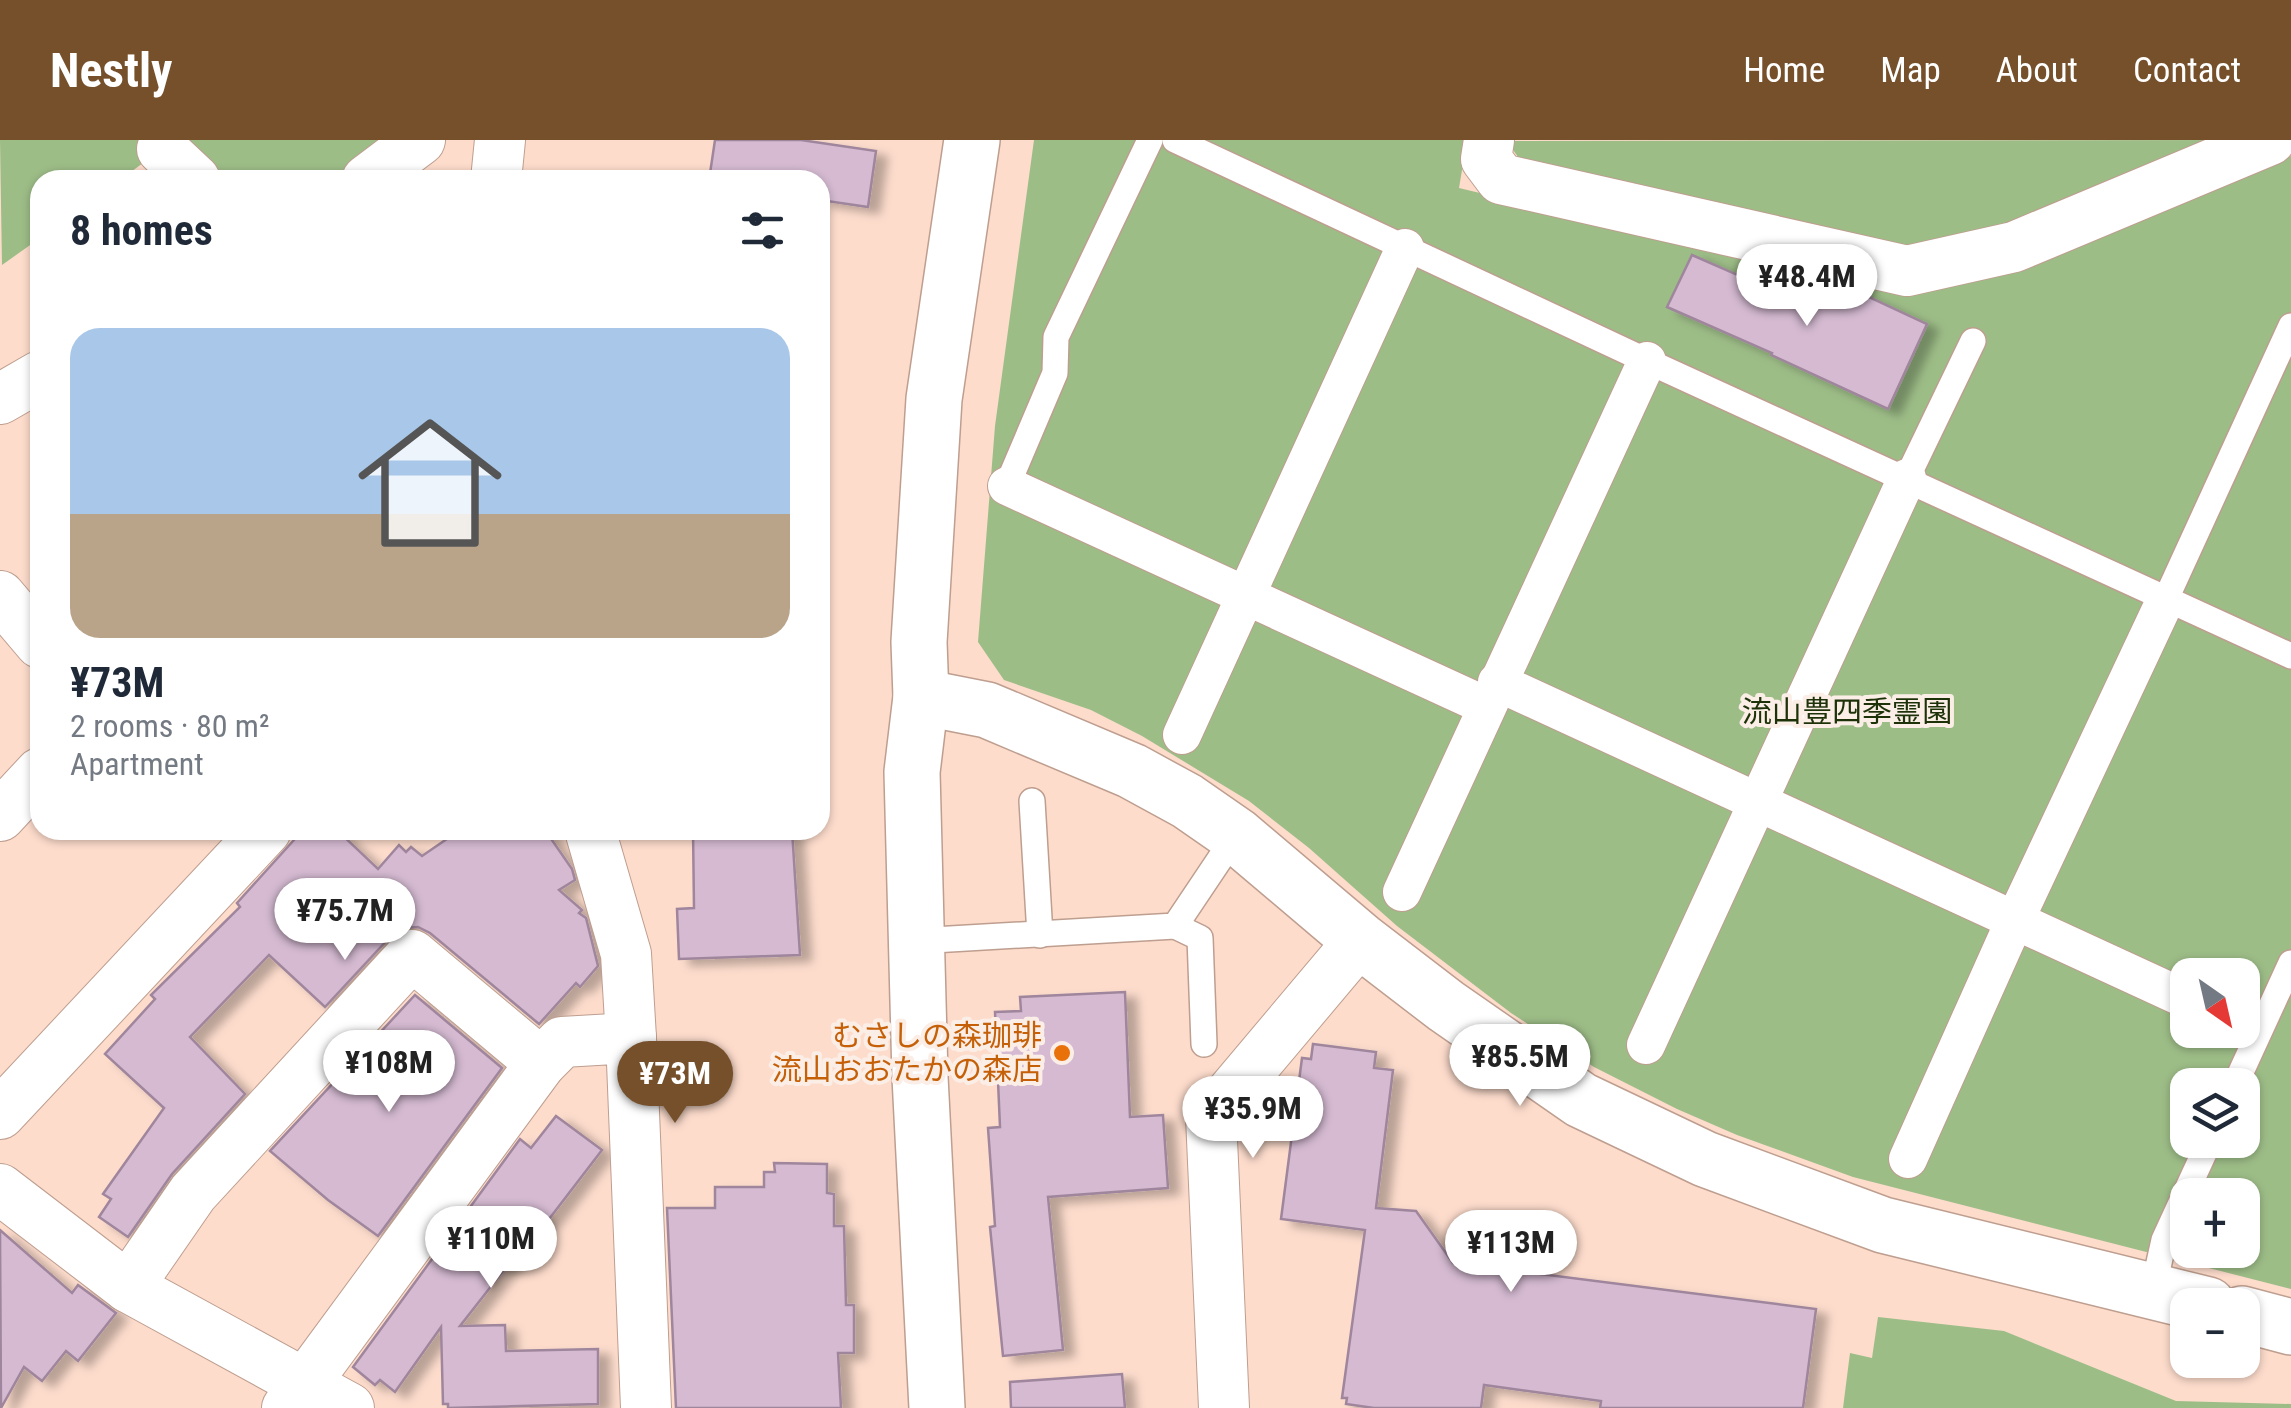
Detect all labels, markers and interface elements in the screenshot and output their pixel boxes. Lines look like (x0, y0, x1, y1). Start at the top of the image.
text: Nestly (50, 42, 172, 99)
text: Home (1743, 50, 1825, 91)
text: Map (1880, 50, 1941, 91)
text: About (1996, 50, 2078, 91)
text: Contact (2133, 50, 2241, 91)
icon: filters (735, 203, 790, 258)
text: 8 homes (70, 206, 213, 255)
pin: ¥48.4M (1726, 244, 1888, 329)
text: ¥48.4M (1758, 257, 1856, 295)
icon: home (340, 393, 520, 573)
text: ¥73M (70, 658, 164, 707)
park label: 流山豊四季霊園 (1742, 694, 1952, 729)
text: 2 rooms · 80 m² (70, 707, 269, 745)
text: Apartment (70, 745, 204, 783)
pin: ¥75.7M (264, 878, 426, 963)
text: ¥75.7M (296, 891, 394, 929)
north arrow (2170, 958, 2260, 1048)
map controls (2170, 958, 2260, 1378)
place label: むさしの森珈琲 流山おおたかの森店 (772, 1018, 1042, 1087)
pin: ¥85.5M (1439, 1024, 1601, 1109)
pin: ¥108M (319, 1030, 459, 1115)
text: ¥85.5M (1471, 1037, 1569, 1075)
pin: ¥73M (616, 1041, 734, 1126)
marker: むさしの森珈琲 流山おおたかの森店 (1051, 1042, 1073, 1064)
text: ¥108M (345, 1043, 433, 1081)
text: ¥73M (639, 1054, 711, 1092)
button: layers (2170, 1068, 2260, 1158)
pin: ¥35.9M (1172, 1076, 1334, 1161)
text: ¥35.9M (1204, 1089, 1302, 1127)
button: + (2170, 1178, 2260, 1268)
pin: ¥110M (421, 1206, 561, 1291)
pin: ¥113M (1441, 1210, 1581, 1295)
text: ¥110M (447, 1219, 535, 1257)
text: ¥113M (1467, 1223, 1555, 1261)
button: − (2170, 1288, 2260, 1378)

